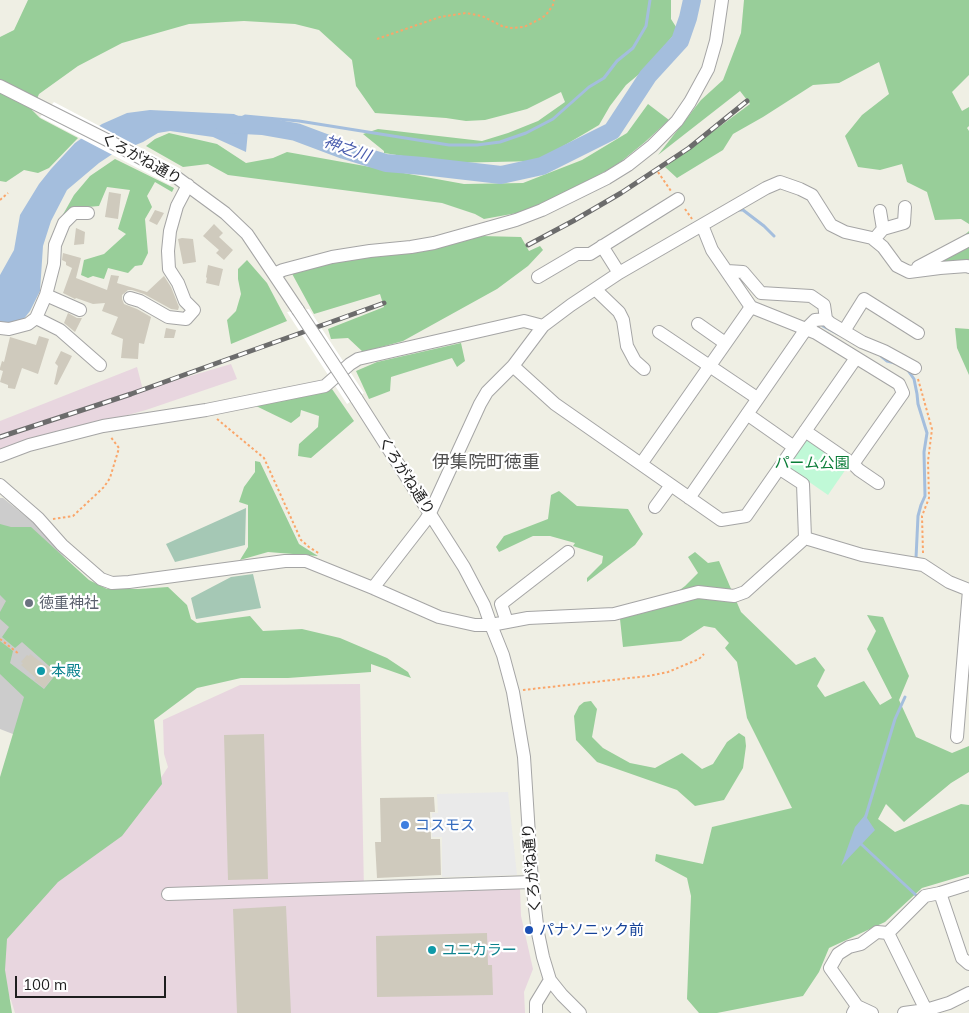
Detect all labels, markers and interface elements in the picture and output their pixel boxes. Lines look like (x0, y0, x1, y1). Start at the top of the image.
street label: くろがね通り (97, 129, 185, 189)
water label: 神之川 (321, 132, 373, 166)
street label: くろがね通り (374, 433, 438, 519)
district label: 伊集院町徳重 (432, 452, 540, 474)
park label: パーム公園 (775, 454, 849, 472)
place label: 徳重神社 (39, 594, 99, 612)
marker: 徳重神社 (23, 597, 35, 609)
place label: 本殿 (51, 662, 81, 680)
marker: 本殿 (35, 665, 47, 677)
place label: コスモス (415, 816, 475, 834)
marker: コスモス (399, 819, 411, 831)
street label: くろがね通り (519, 822, 545, 914)
place label: パナソニック前 (539, 921, 644, 939)
marker: パナソニック前 (523, 924, 535, 936)
place label: ユニカラー (442, 941, 517, 959)
marker: ユニカラー (426, 944, 438, 956)
scale bar (18, 966, 169, 998)
text: 100 m (23, 975, 67, 994)

